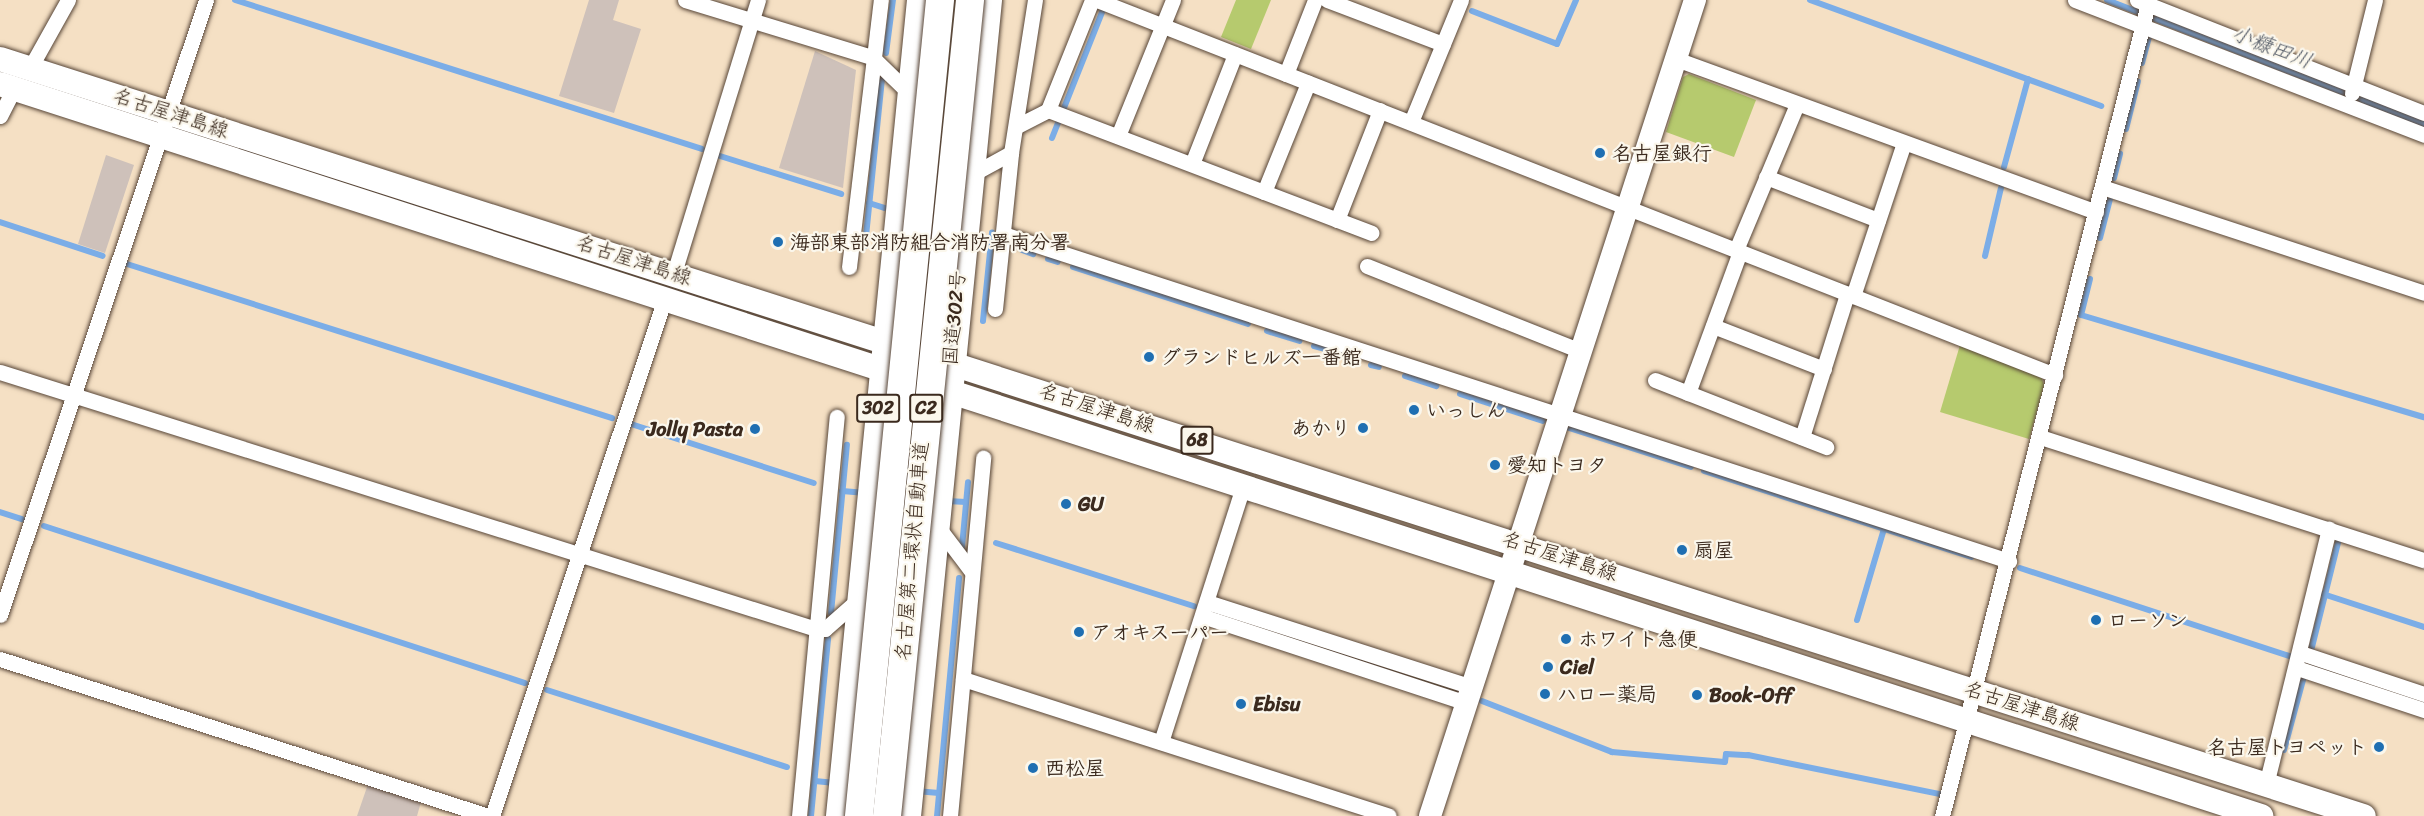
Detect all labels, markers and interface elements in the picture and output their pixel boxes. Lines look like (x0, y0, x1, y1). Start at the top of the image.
water label: 小糠田川 (2228, 20, 2316, 74)
street label: 名古屋津島線 (110, 83, 232, 143)
place label: 名古屋銀行 (1612, 141, 1712, 165)
marker: 名古屋銀行 (1593, 146, 1607, 160)
street label: 名古屋津島線 (573, 230, 695, 290)
place label: 海部東部消防組合消防署南分署 (790, 230, 1070, 254)
marker: 海部東部消防組合消防署南分署 (771, 235, 785, 249)
street label: 国道302号 (938, 270, 970, 366)
place label: グランドヒルズ一番館 (1161, 345, 1361, 369)
marker: グランドヒルズ一番館 (1142, 350, 1156, 364)
street label: 名古屋津島線 (1036, 378, 1158, 438)
road number: 302 (856, 393, 900, 423)
road number: C2 (908, 393, 944, 423)
place label: いっしん (1426, 398, 1506, 422)
marker: いっしん (1407, 403, 1421, 417)
place label: あかり (1291, 416, 1351, 440)
place label: Jolly Pasta (646, 417, 743, 441)
marker: あかり (1356, 421, 1370, 435)
marker: Jolly Pasta (748, 422, 762, 436)
road number: 68 (1179, 425, 1215, 455)
street label: 名古屋第二環状自動車道 (890, 440, 934, 662)
place label: 愛知トヨタ (1507, 453, 1607, 477)
marker: 愛知トヨタ (1488, 458, 1502, 472)
place label: GU (1078, 492, 1104, 516)
marker: GU (1059, 497, 1073, 511)
street label: 名古屋津島線 (1499, 526, 1621, 586)
place label: 扇屋 (1694, 538, 1734, 562)
marker: 扇屋 (1675, 543, 1689, 557)
place label: ローソン (2108, 608, 2188, 632)
marker: ローソン (2089, 613, 2103, 627)
place label: アオキスーパー (1091, 620, 1230, 644)
marker: アオキスーパー (1072, 625, 1086, 639)
place label: ホワイト急便 (1578, 627, 1698, 651)
marker: ホワイト急便 (1559, 632, 1573, 646)
place label: Ciel (1560, 655, 1594, 679)
marker: Ciel (1541, 660, 1555, 674)
street label: 名古屋津島線 (1961, 676, 2083, 736)
place label: ハロー薬局 (1557, 682, 1657, 706)
place label: Book-Off (1709, 683, 1793, 707)
marker: ハロー薬局 (1538, 687, 1552, 701)
marker: Book-Off (1690, 688, 1704, 702)
place label: Ebisu (1253, 692, 1301, 716)
marker: Ebisu (1234, 697, 1248, 711)
place label: 名古屋トヨペット (2207, 735, 2367, 759)
marker: 名古屋トヨペット (2372, 740, 2386, 754)
place label: 西松屋 (1045, 756, 1105, 780)
marker: 西松屋 (1026, 761, 1040, 775)

